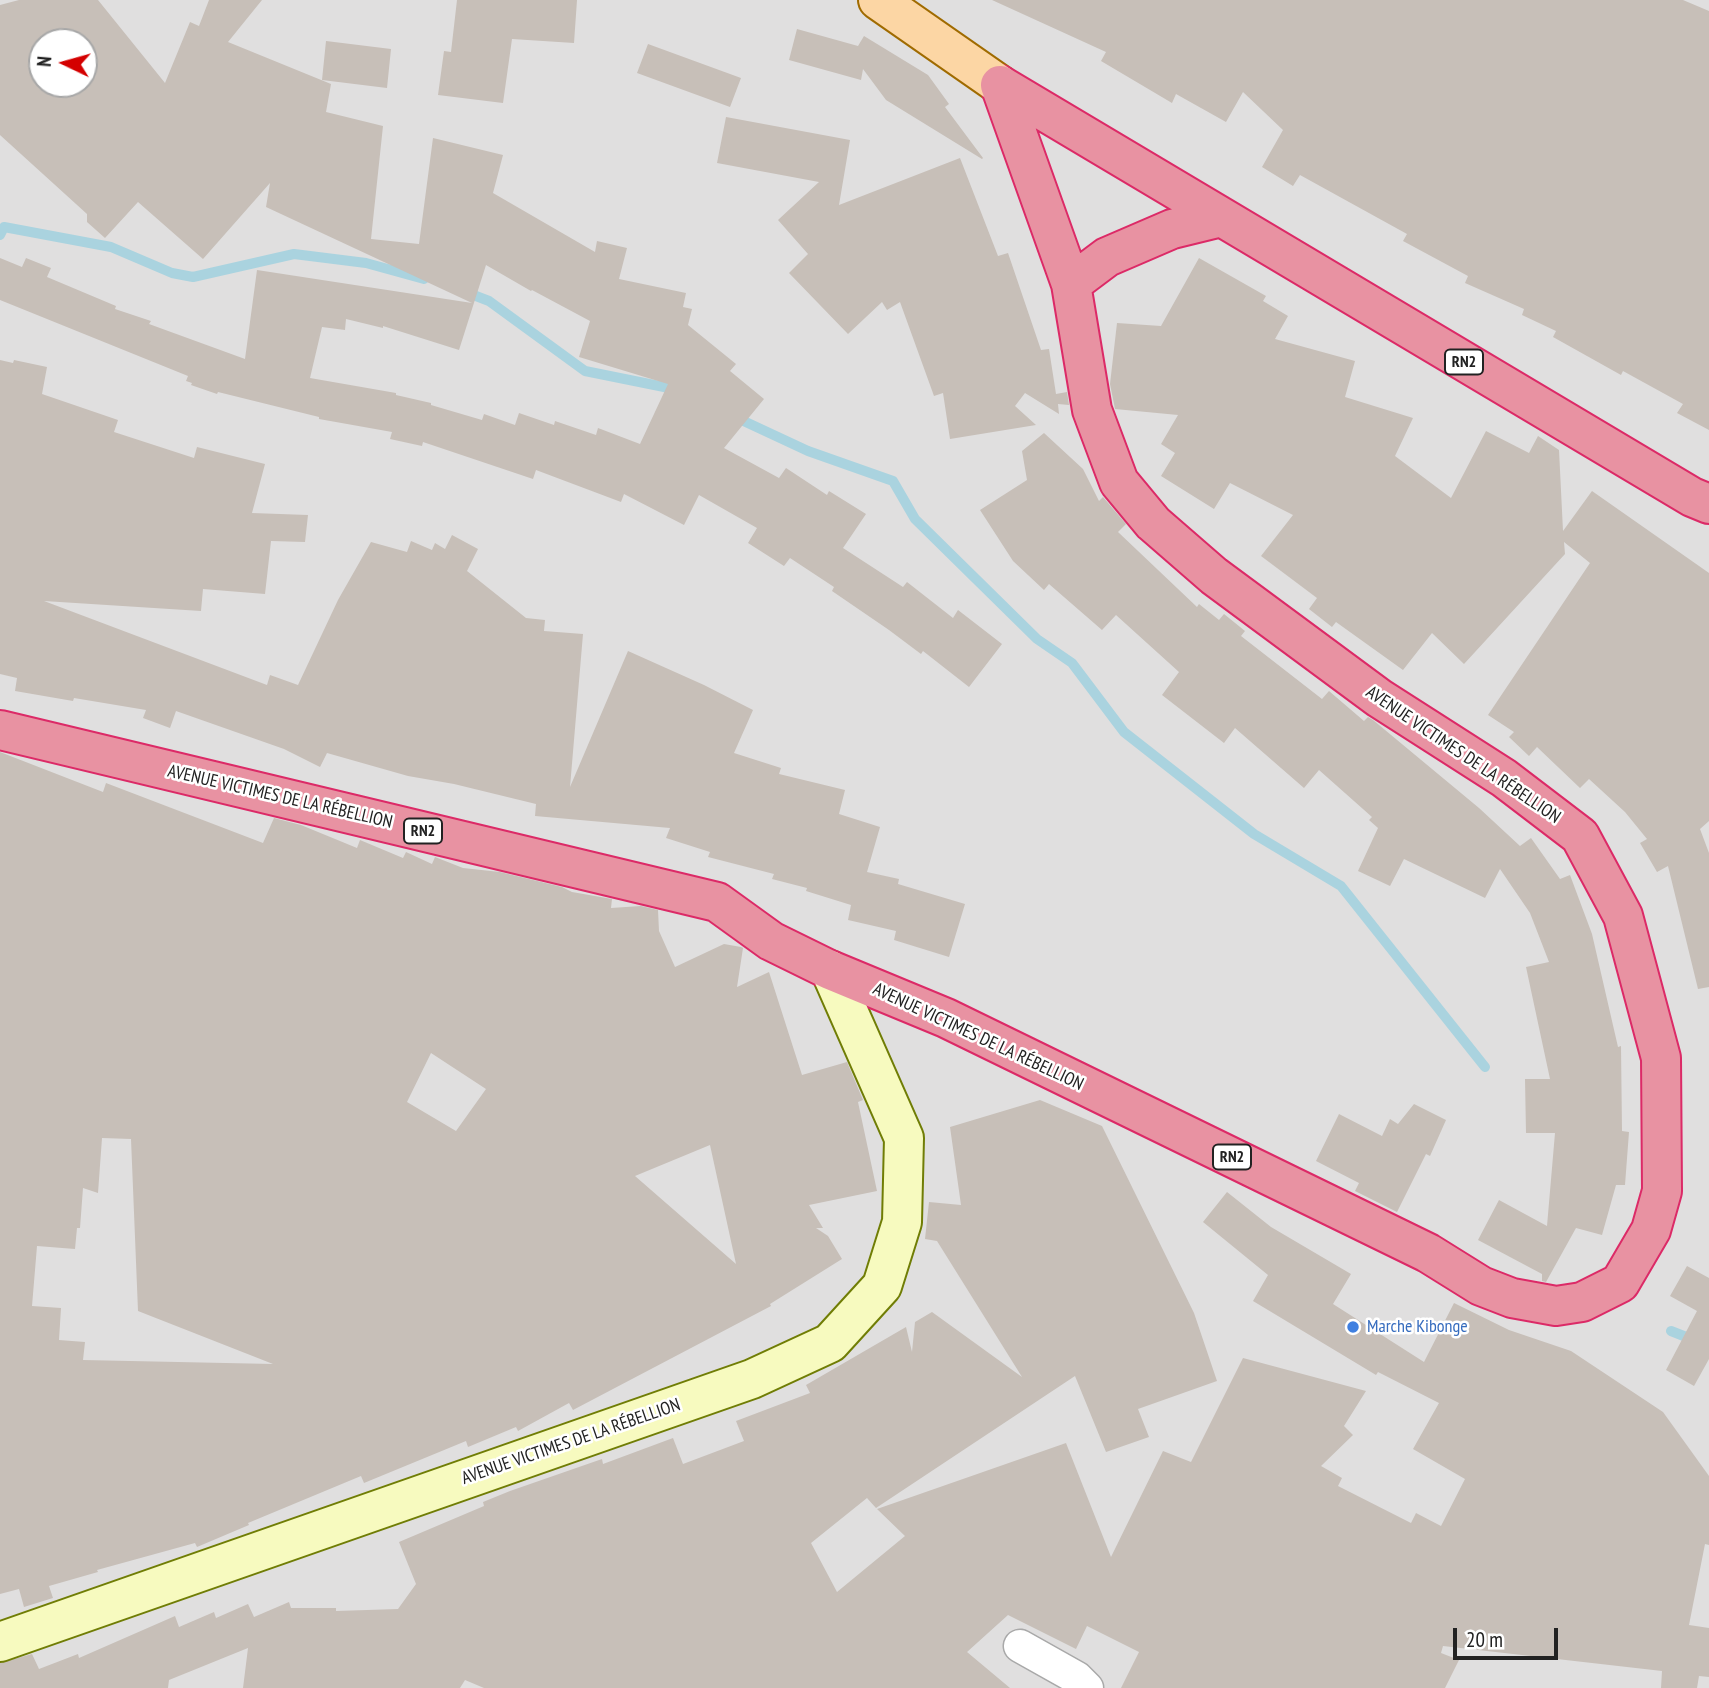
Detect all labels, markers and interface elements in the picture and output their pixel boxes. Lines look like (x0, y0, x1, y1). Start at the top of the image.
north arrow (28, 28, 98, 98)
text: N (32, 55, 56, 68)
road number: RN2 (1445, 350, 1483, 374)
street label: AVENUE VICTIMES DE LA RÉBELLION (1362, 682, 1564, 828)
street label: AVENUE VICTIMES DE LA RÉBELLION (166, 761, 394, 833)
road number: RN2 (404, 818, 442, 844)
street label: AVENUE VICTIMES DE LA RÉBELLION (869, 979, 1087, 1095)
road number: RN2 (1213, 1144, 1251, 1170)
place label: Marche Kibonge (1367, 1316, 1468, 1338)
marker: Marche Kibonge (1345, 1319, 1361, 1335)
street label: AVENUE VICTIMES DE LA RÉBELLION (459, 1394, 683, 1490)
scale bar (1457, 1614, 1562, 1658)
text: 20 m (1466, 1626, 1503, 1653)

